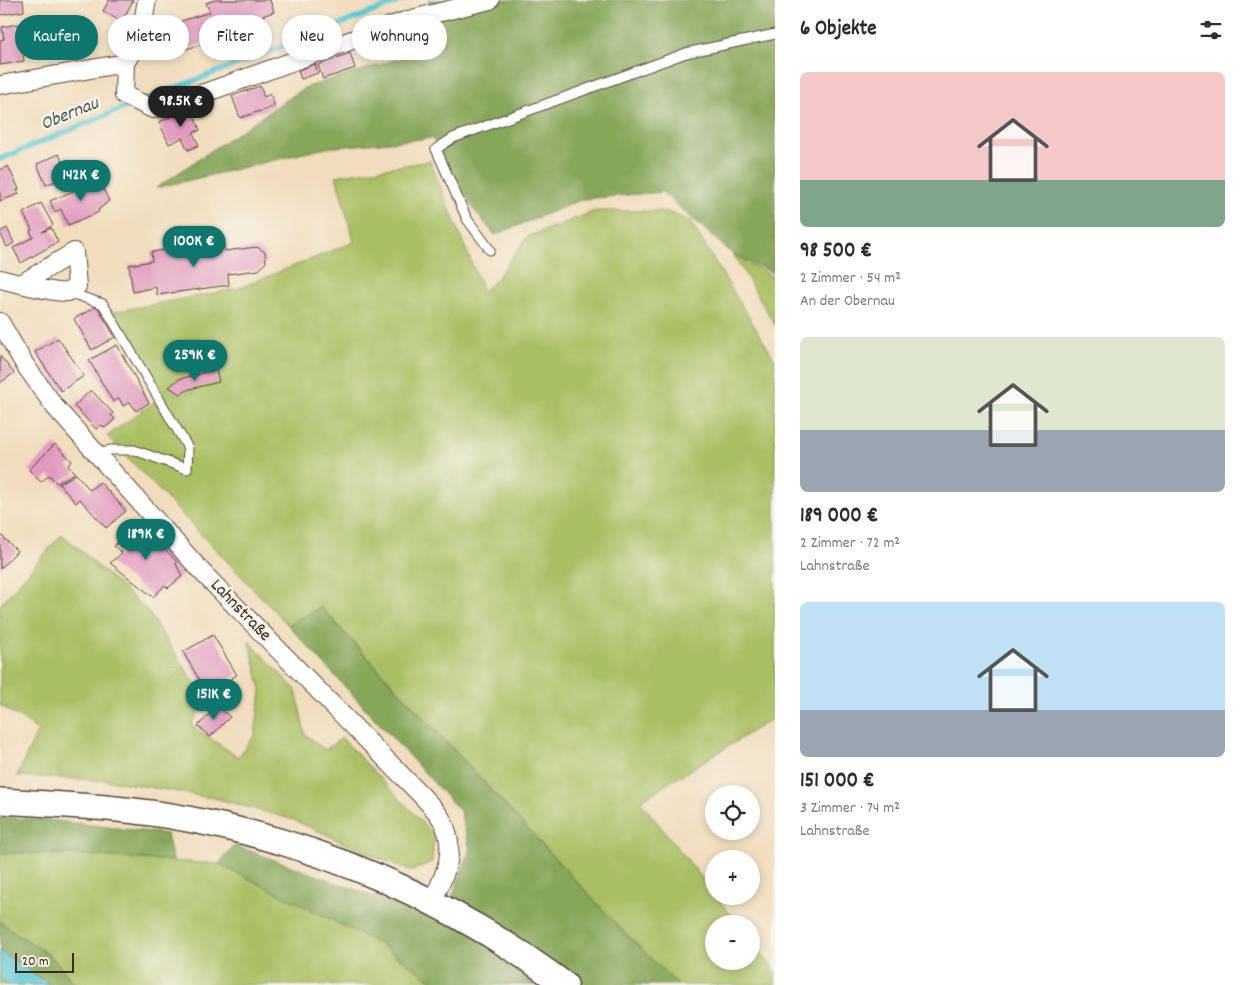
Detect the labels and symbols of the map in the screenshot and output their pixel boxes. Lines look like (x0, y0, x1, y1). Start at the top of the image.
pin: 98.5K € (135, 86, 227, 128)
water label: Obernau (37, 90, 105, 139)
pin: 142K € (40, 160, 122, 202)
pin: 100K € (153, 226, 235, 268)
pin: 259K € (154, 340, 236, 382)
pin: 189K € (105, 518, 187, 561)
street label: Lahnstraße (204, 574, 276, 648)
pin: 151K € (173, 678, 255, 721)
scale bar (15, 950, 74, 973)

